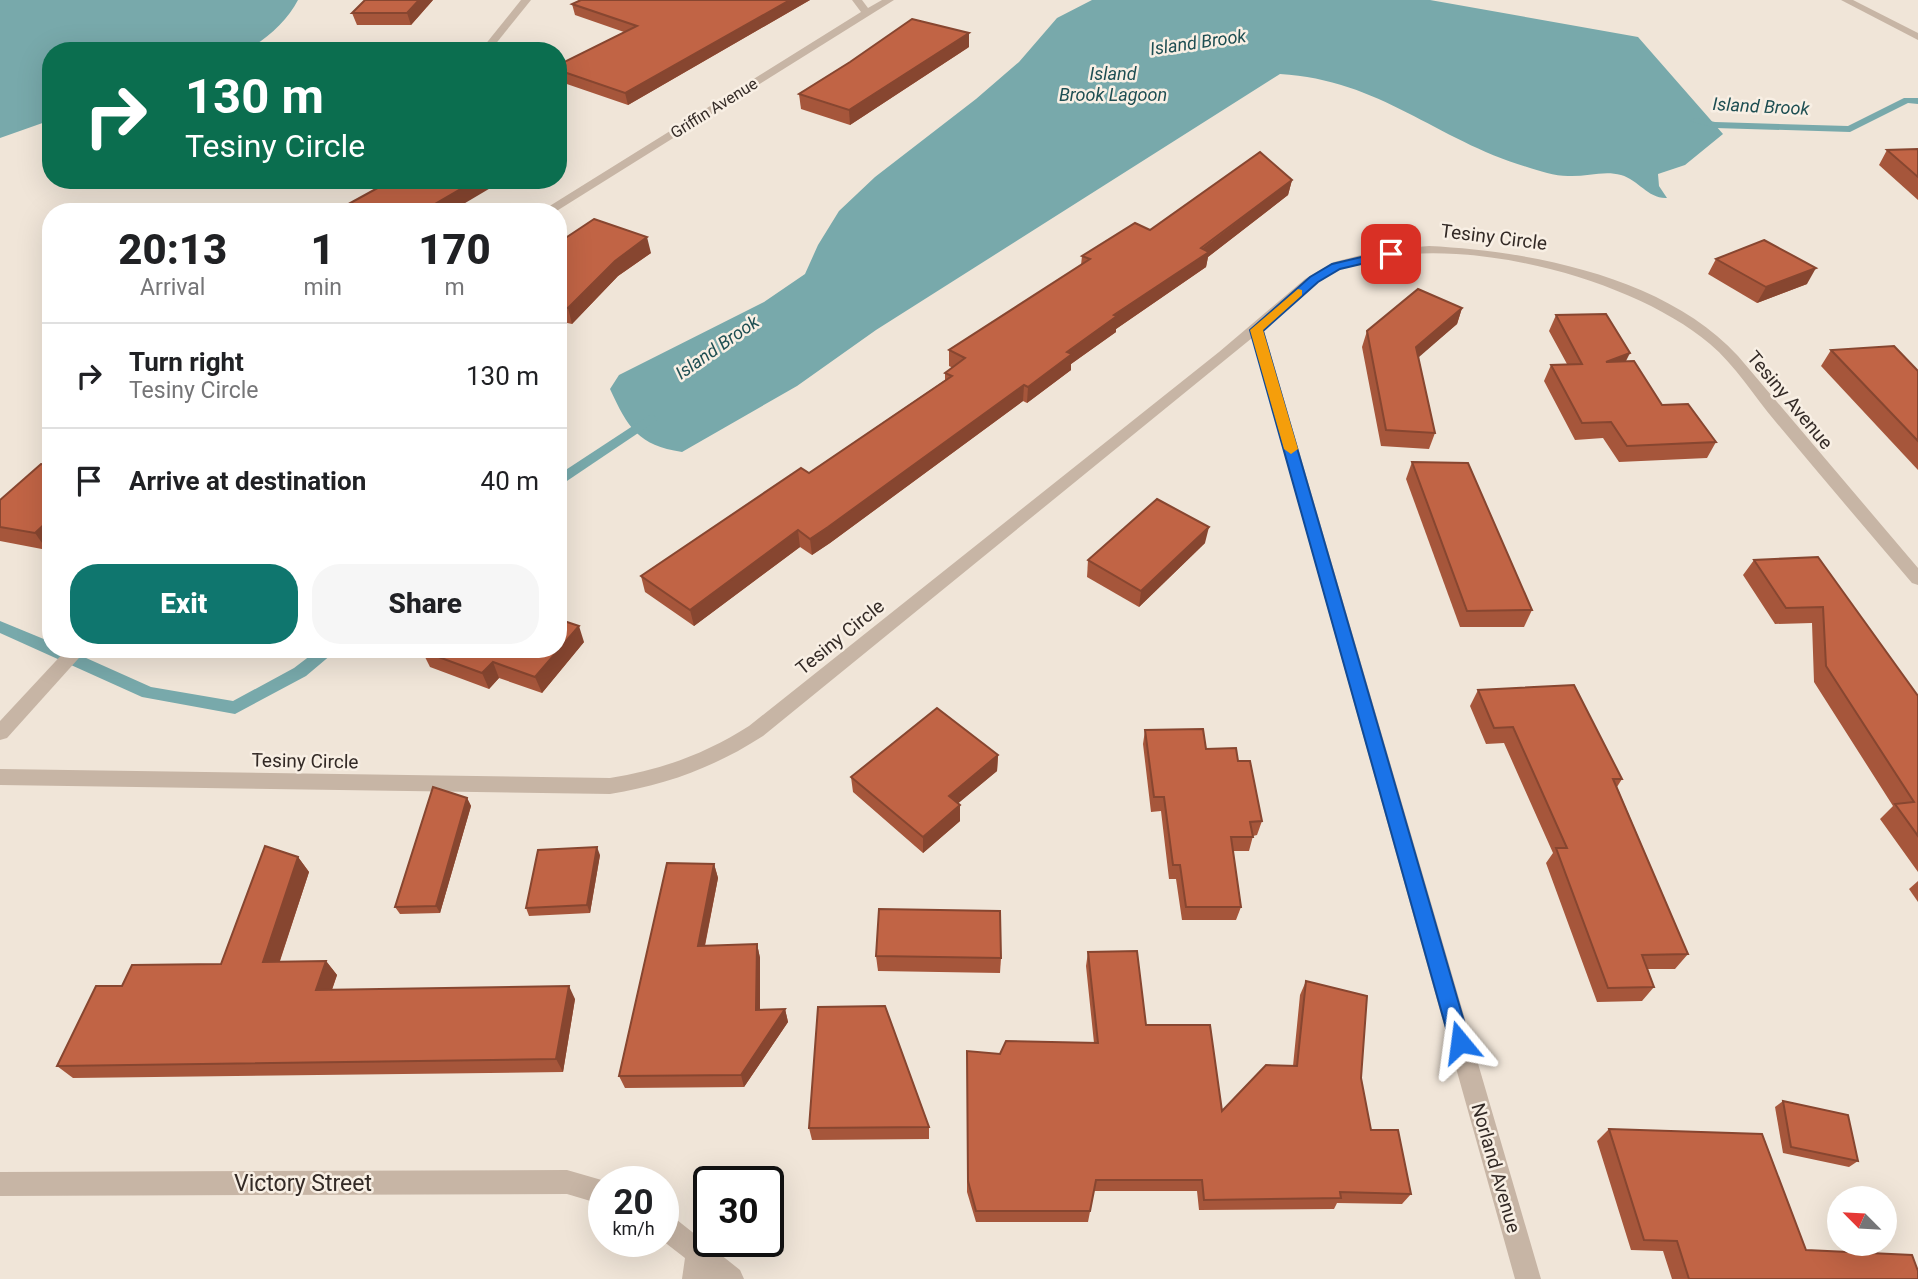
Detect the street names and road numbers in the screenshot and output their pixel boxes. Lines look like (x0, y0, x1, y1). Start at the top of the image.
street label: Griffin Avenue (667, 74, 761, 142)
street label: Tesiny Circle (1439, 219, 1549, 255)
street label: Tesiny Avenue (1742, 346, 1838, 454)
street label: Tesiny Circle (791, 594, 889, 680)
street label: Tesiny Circle (251, 749, 359, 773)
street label: Norland Avenue (1466, 1101, 1526, 1235)
street label: Victory Street (234, 1170, 372, 1197)

